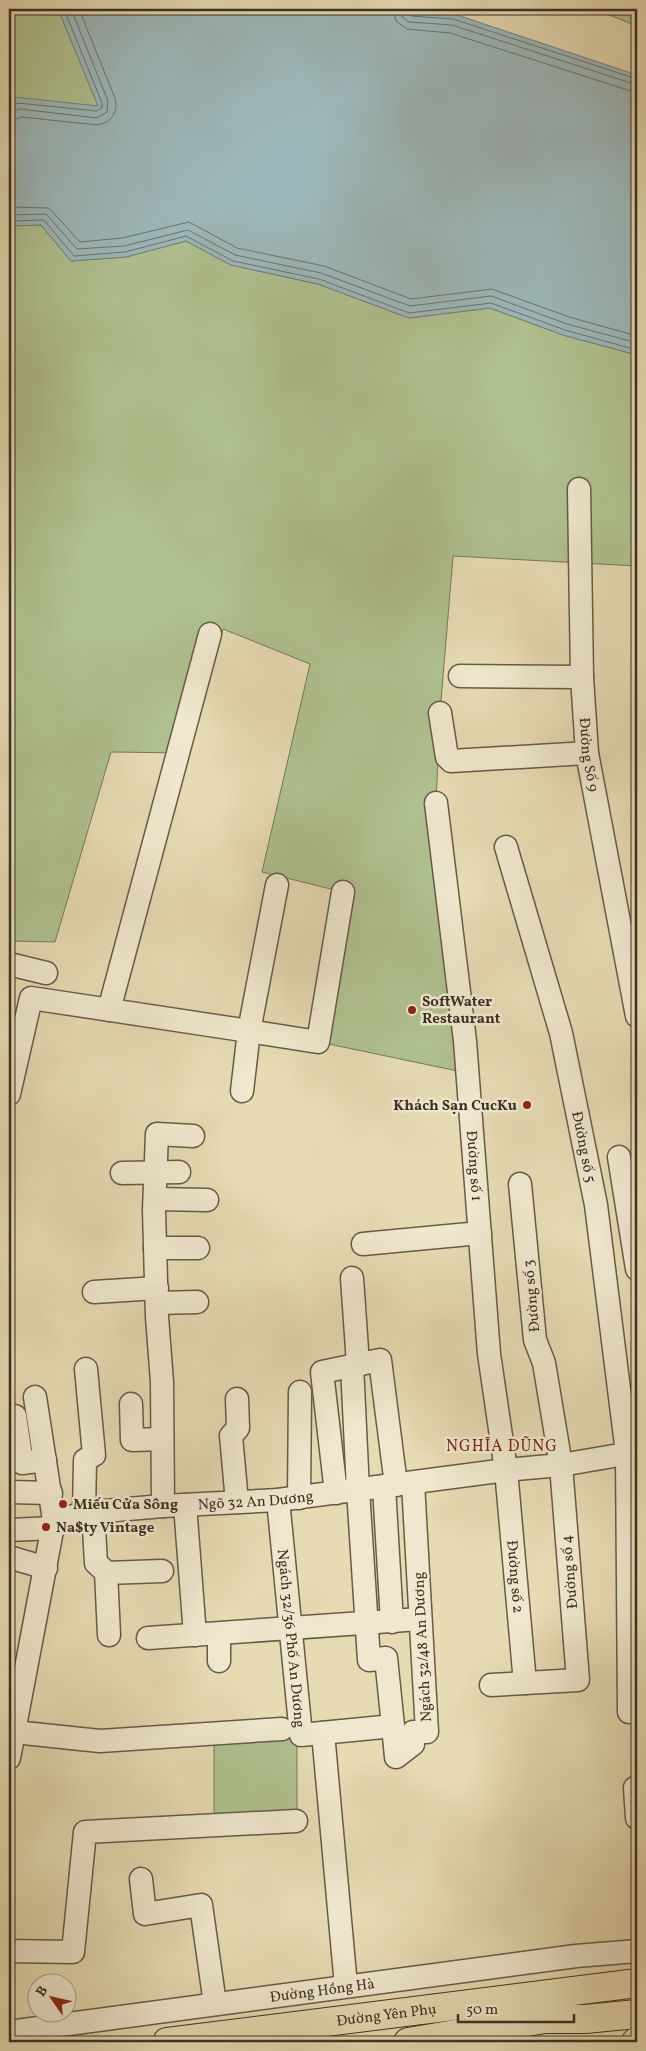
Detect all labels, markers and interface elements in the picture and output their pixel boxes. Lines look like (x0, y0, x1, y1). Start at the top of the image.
street label: Đường Số 9 (573, 717, 603, 794)
place label: SoftWater Restaurant (422, 992, 501, 1030)
marker: SoftWater Restaurant (406, 1004, 418, 1016)
place label: Khách Sạn CucKu (393, 1096, 517, 1117)
marker: Khách Sạn CucKu (521, 1099, 533, 1111)
street label: Đường số 5 (565, 1109, 600, 1185)
street label: Đường số 1 (460, 1130, 486, 1202)
street label: Đường số 3 (519, 1259, 546, 1333)
district label: NGHĨA DŨNG (446, 1436, 558, 1458)
street label: Ngõ 32 An Dương (197, 1486, 315, 1516)
place label: Miếu Cửa Sông (73, 1495, 178, 1516)
marker: Miếu Cửa Sông (57, 1498, 69, 1510)
place label: Na$ty Vintage (56, 1518, 155, 1539)
marker: Na$ty Vintage (40, 1521, 52, 1533)
street label: Đường số 4 (557, 1534, 584, 1610)
street label: Đường số 2 (500, 1539, 528, 1614)
street label: Ngách 32/36 Phố An Dương (271, 1548, 309, 1729)
street label: Ngách 32/48 An Dương (409, 1571, 438, 1723)
north arrow (28, 1974, 78, 2024)
street label: Đường Hồng Hà (269, 1974, 376, 2009)
text: B (32, 1982, 53, 2001)
scale bar (458, 1991, 575, 2023)
street label: Đường Yên Phụ (335, 1999, 438, 2033)
text: 50 m (466, 2000, 498, 2021)

